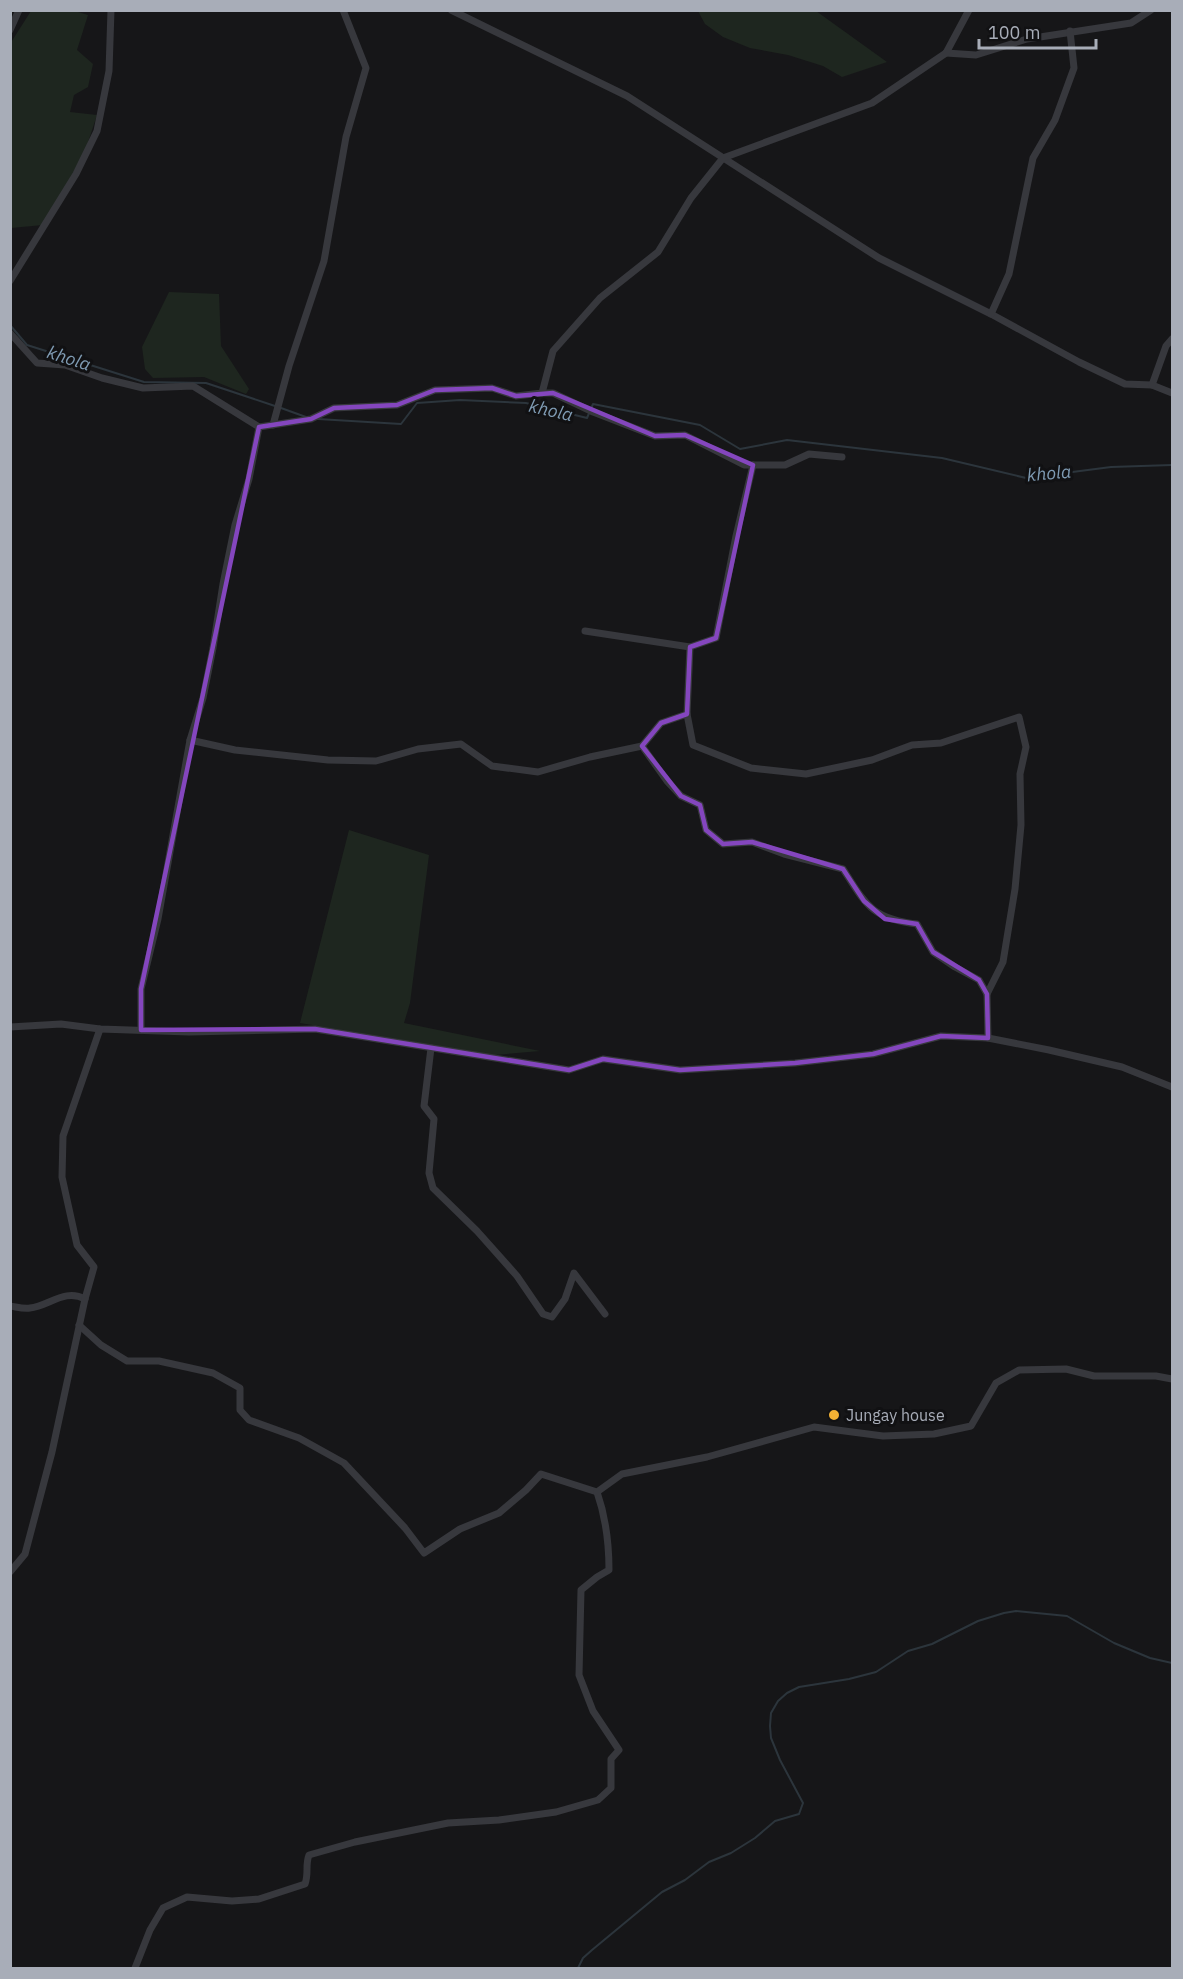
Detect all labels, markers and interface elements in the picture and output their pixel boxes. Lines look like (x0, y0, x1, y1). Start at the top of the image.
scale bar (979, 12, 1096, 50)
text: 100 m (988, 21, 1040, 44)
water label: khola (44, 340, 94, 376)
water label: khola (527, 394, 575, 426)
water label: khola (1026, 460, 1072, 486)
place label: Jungay house (846, 1405, 945, 1425)
marker: Jungay house (827, 1408, 841, 1422)

